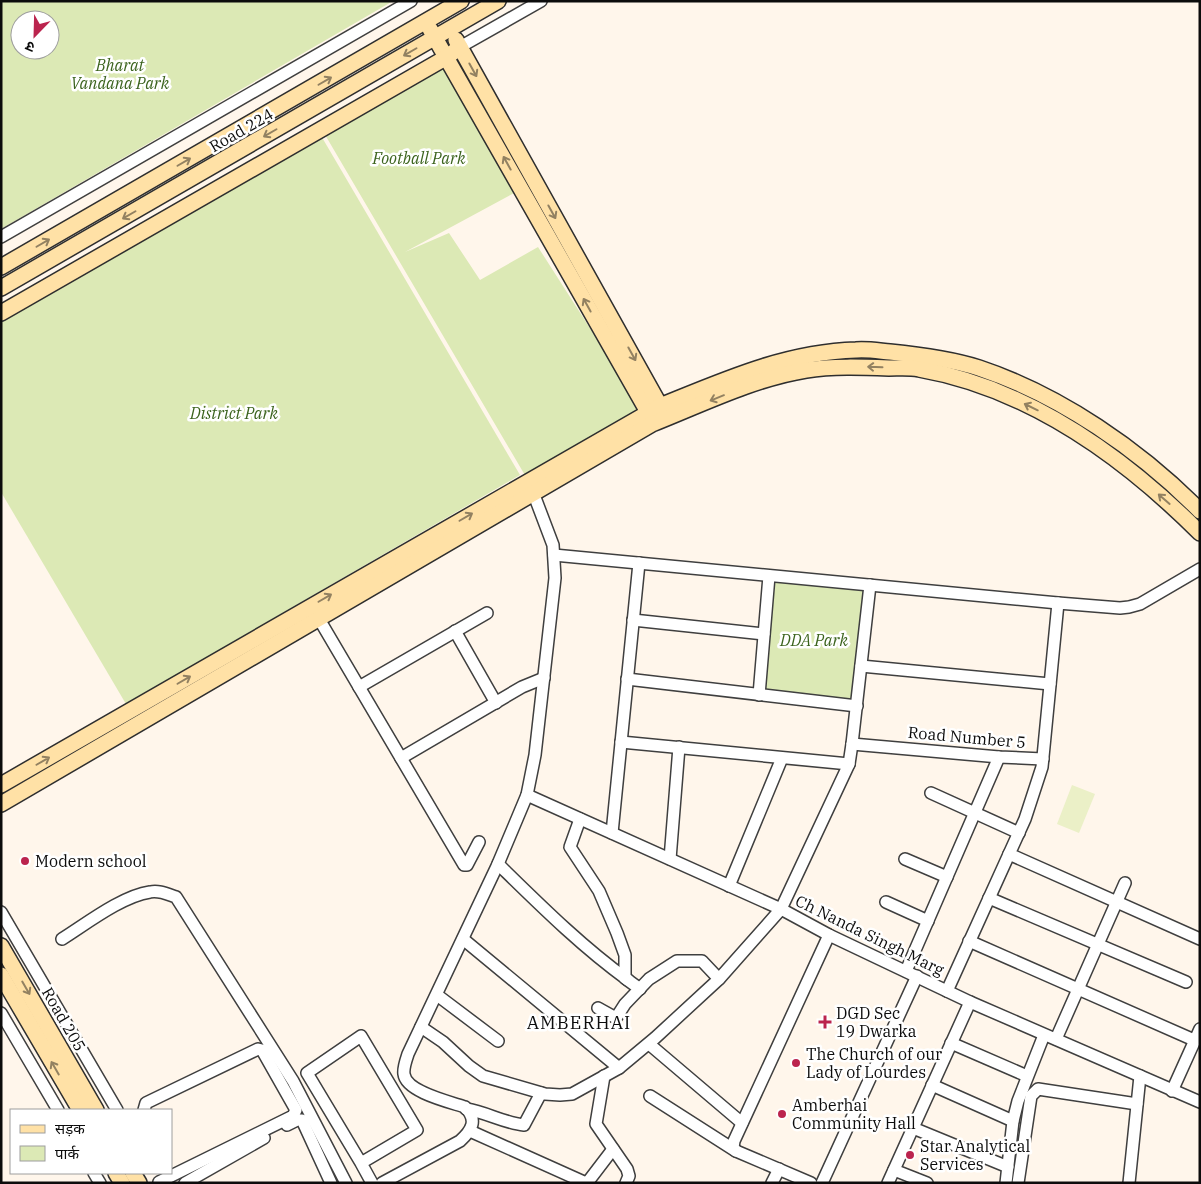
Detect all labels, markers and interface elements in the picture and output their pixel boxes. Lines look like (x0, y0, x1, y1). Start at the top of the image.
north arrow (10, 10, 60, 60)
text: उ (22, 37, 37, 57)
one-way arrow (403, 47, 418, 57)
park label: Bharat Vandana Park (71, 55, 170, 93)
one-way arrow (469, 63, 479, 77)
one-way arrow (318, 75, 332, 85)
street label: Road 224 (205, 104, 277, 156)
one-way arrow (263, 129, 277, 139)
park label: Football Park (372, 148, 466, 168)
one-way arrow (177, 156, 191, 166)
one-way arrow (502, 156, 512, 171)
one-way arrow (548, 205, 558, 219)
one-way arrow (123, 210, 137, 220)
one-way arrow (36, 238, 51, 248)
one-way arrow (581, 298, 591, 313)
one-way arrow (627, 347, 637, 361)
one-way arrow (868, 363, 884, 372)
one-way arrow (710, 394, 725, 403)
one-way arrow (1024, 402, 1039, 411)
park label: District Park (189, 403, 279, 423)
one-way arrow (1158, 494, 1171, 505)
one-way arrow (458, 512, 472, 522)
one-way arrow (318, 593, 332, 603)
park label: DDA Park (779, 630, 848, 650)
one-way arrow (177, 674, 191, 684)
street label: Road Number 5 (907, 722, 1027, 752)
one-way arrow (36, 755, 50, 765)
place label: Modern school (35, 851, 147, 871)
marker: Modern school (19, 855, 31, 867)
street label: Ch Nanda Singh Marg (792, 890, 948, 980)
one-way arrow (21, 981, 31, 995)
street label: Road 205 (38, 983, 90, 1055)
place label: DGD Sec 19 Dwarka (836, 1003, 917, 1041)
district label: AMBERHAI (527, 1011, 631, 1034)
marker: DGD Sec 19 Dwarka (818, 1015, 832, 1029)
place label: The Church of our Lady of Lourdes (806, 1044, 942, 1082)
marker: The Church of our Lady of Lourdes (790, 1057, 802, 1069)
one-way arrow (50, 1061, 60, 1076)
place label: Amberhai Community Hall (792, 1095, 916, 1133)
marker: Amberhai Community Hall (776, 1108, 788, 1120)
legend (10, 1109, 172, 1174)
text: सड़क (55, 1119, 85, 1138)
place label: Star Analytical Services (920, 1136, 1031, 1174)
text: पार्क (55, 1144, 79, 1163)
marker: Star Analytical Services (904, 1149, 916, 1161)

